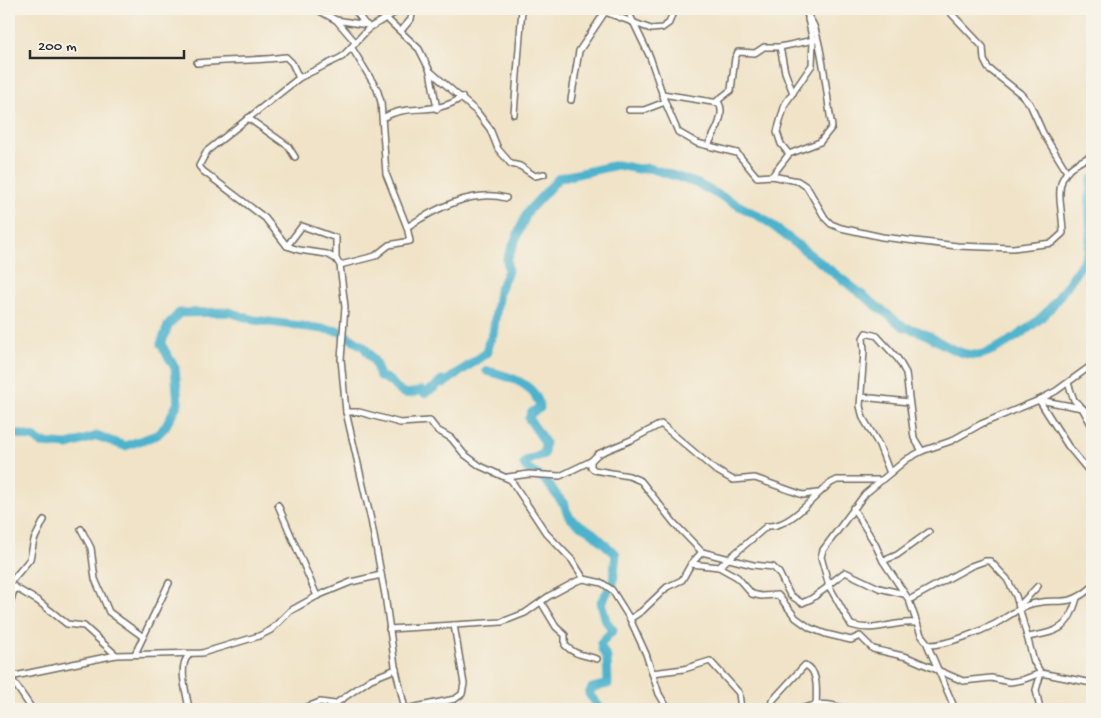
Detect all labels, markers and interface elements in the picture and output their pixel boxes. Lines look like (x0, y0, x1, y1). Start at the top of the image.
scale bar (30, 28, 184, 60)
text: 200 m (38, 38, 77, 56)

